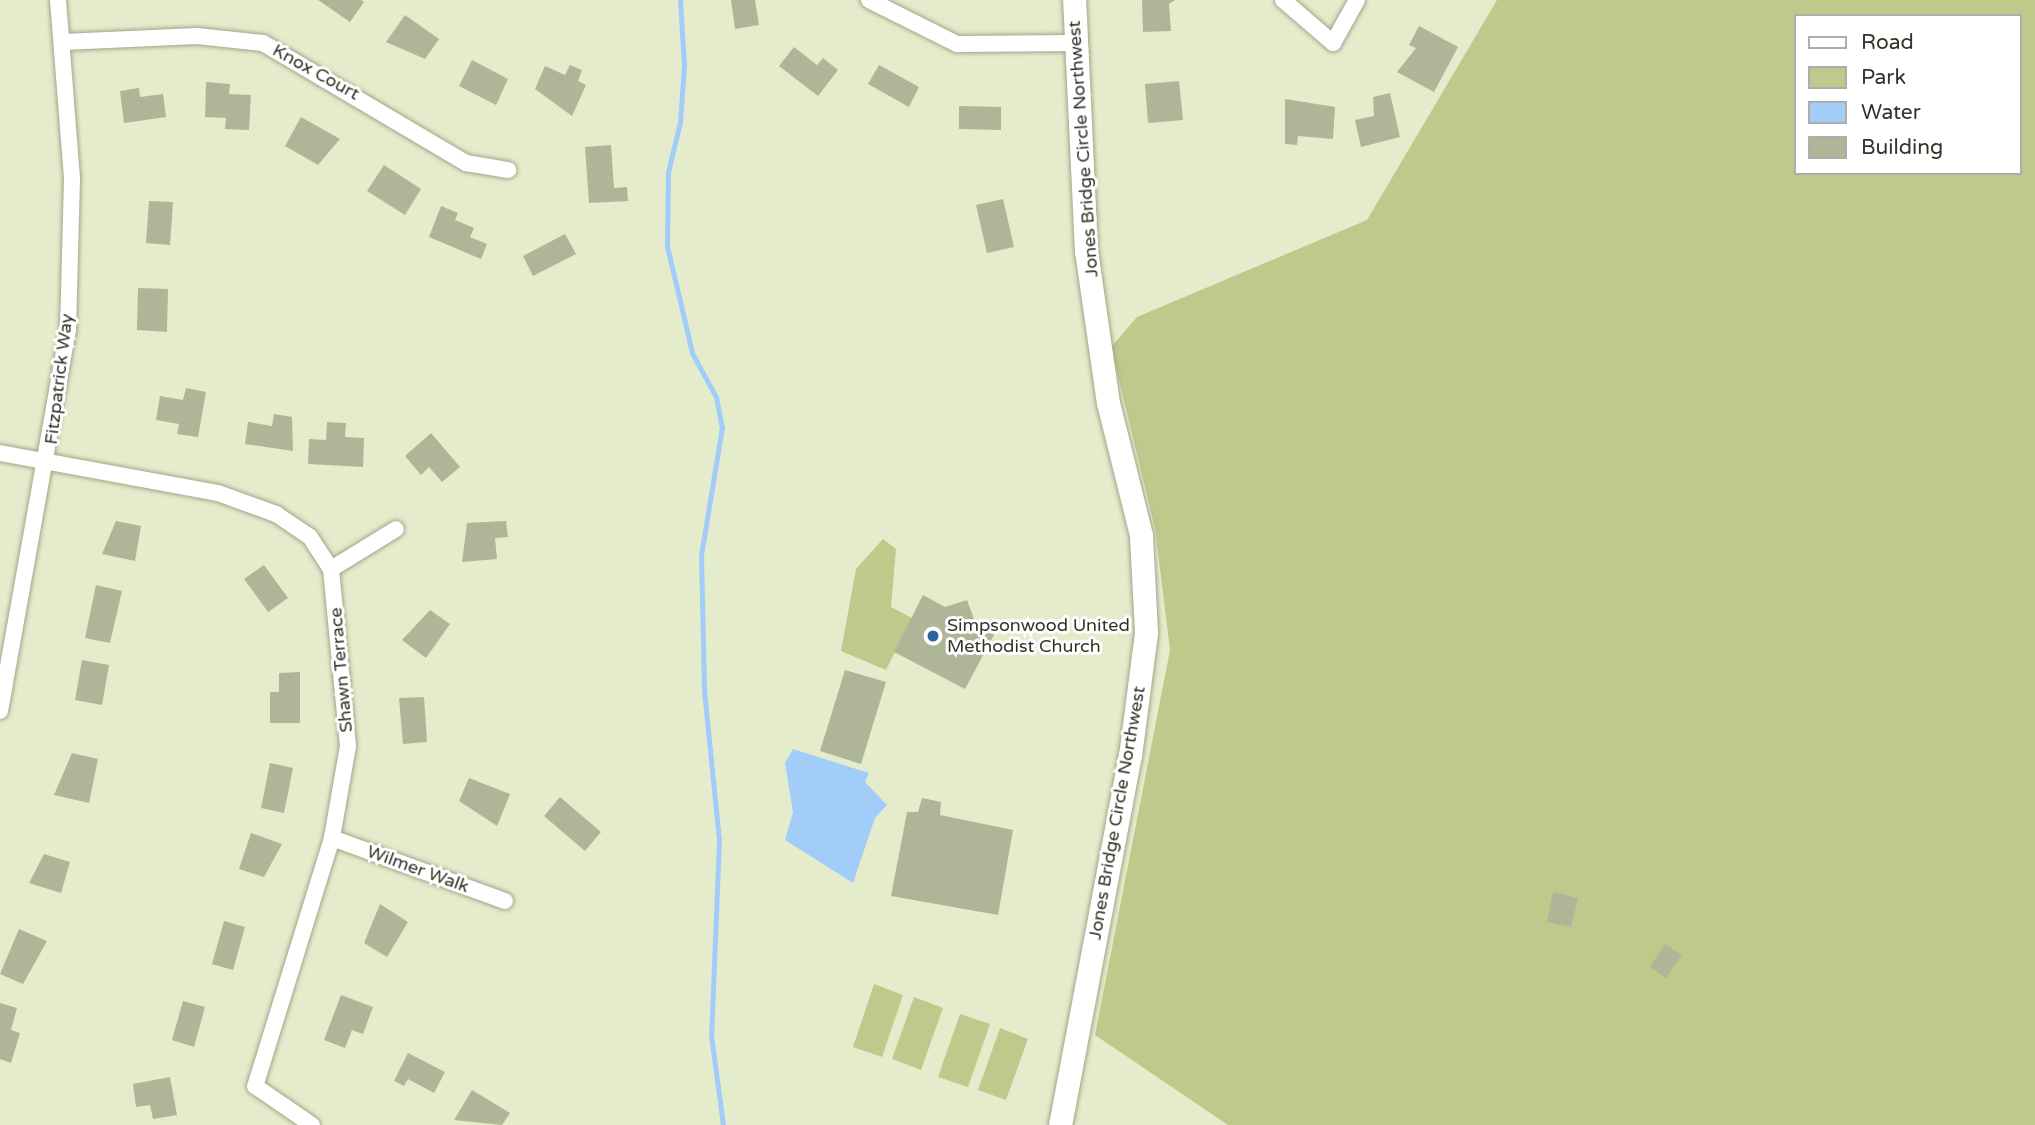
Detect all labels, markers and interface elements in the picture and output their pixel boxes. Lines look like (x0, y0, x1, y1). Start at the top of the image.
legend (1794, 14, 2021, 175)
street label: Jones Bridge Circle Northwest (1063, 20, 1103, 278)
text: Road (1861, 30, 1914, 55)
street label: Knox Court (269, 39, 363, 105)
text: Park (1861, 65, 1906, 90)
text: Water (1861, 100, 1921, 125)
text: Building (1861, 135, 1943, 160)
street label: Fitzpatrick Way (40, 312, 78, 446)
street label: Shawn Terrace (325, 607, 357, 733)
place label: Simpsonwood United Methodist Church (947, 615, 1130, 658)
marker: Simpsonwood United Methodist Church (925, 628, 941, 644)
street label: Jones Bridge Circle Northwest (1084, 685, 1150, 941)
street label: Wilmer Walk (364, 841, 472, 897)

